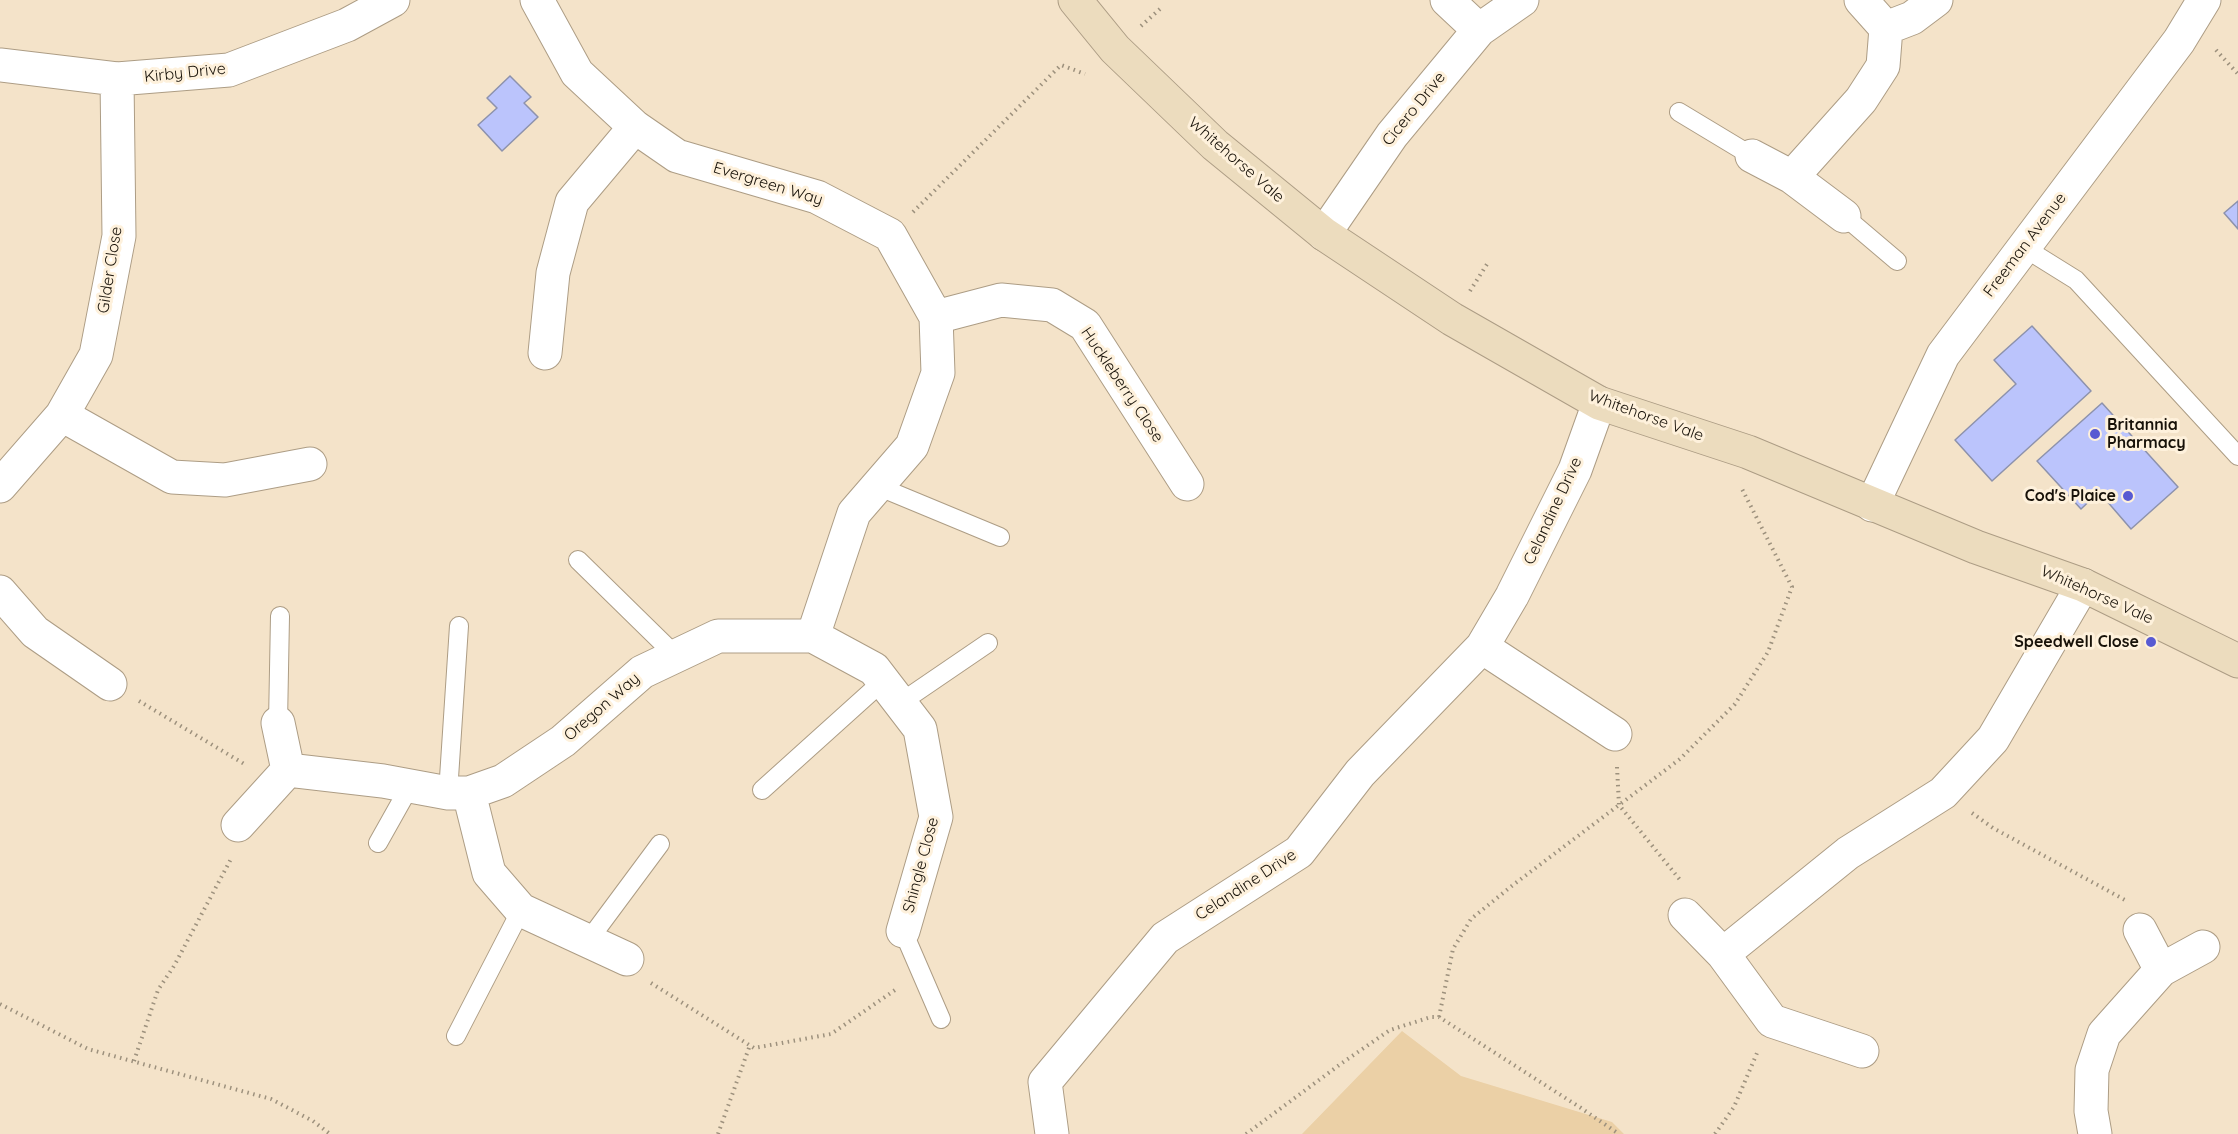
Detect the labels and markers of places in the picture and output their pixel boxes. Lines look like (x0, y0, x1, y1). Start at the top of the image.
place label: Britannia Pharmacy (2107, 415, 2186, 453)
marker: Britannia Pharmacy (2088, 427, 2102, 441)
place label: Cod's Plaice (2025, 486, 2116, 506)
marker: Cod's Plaice (2121, 489, 2135, 503)
place label: Speedwell Close (2014, 632, 2139, 652)
marker: Speedwell Close (2144, 635, 2158, 649)

